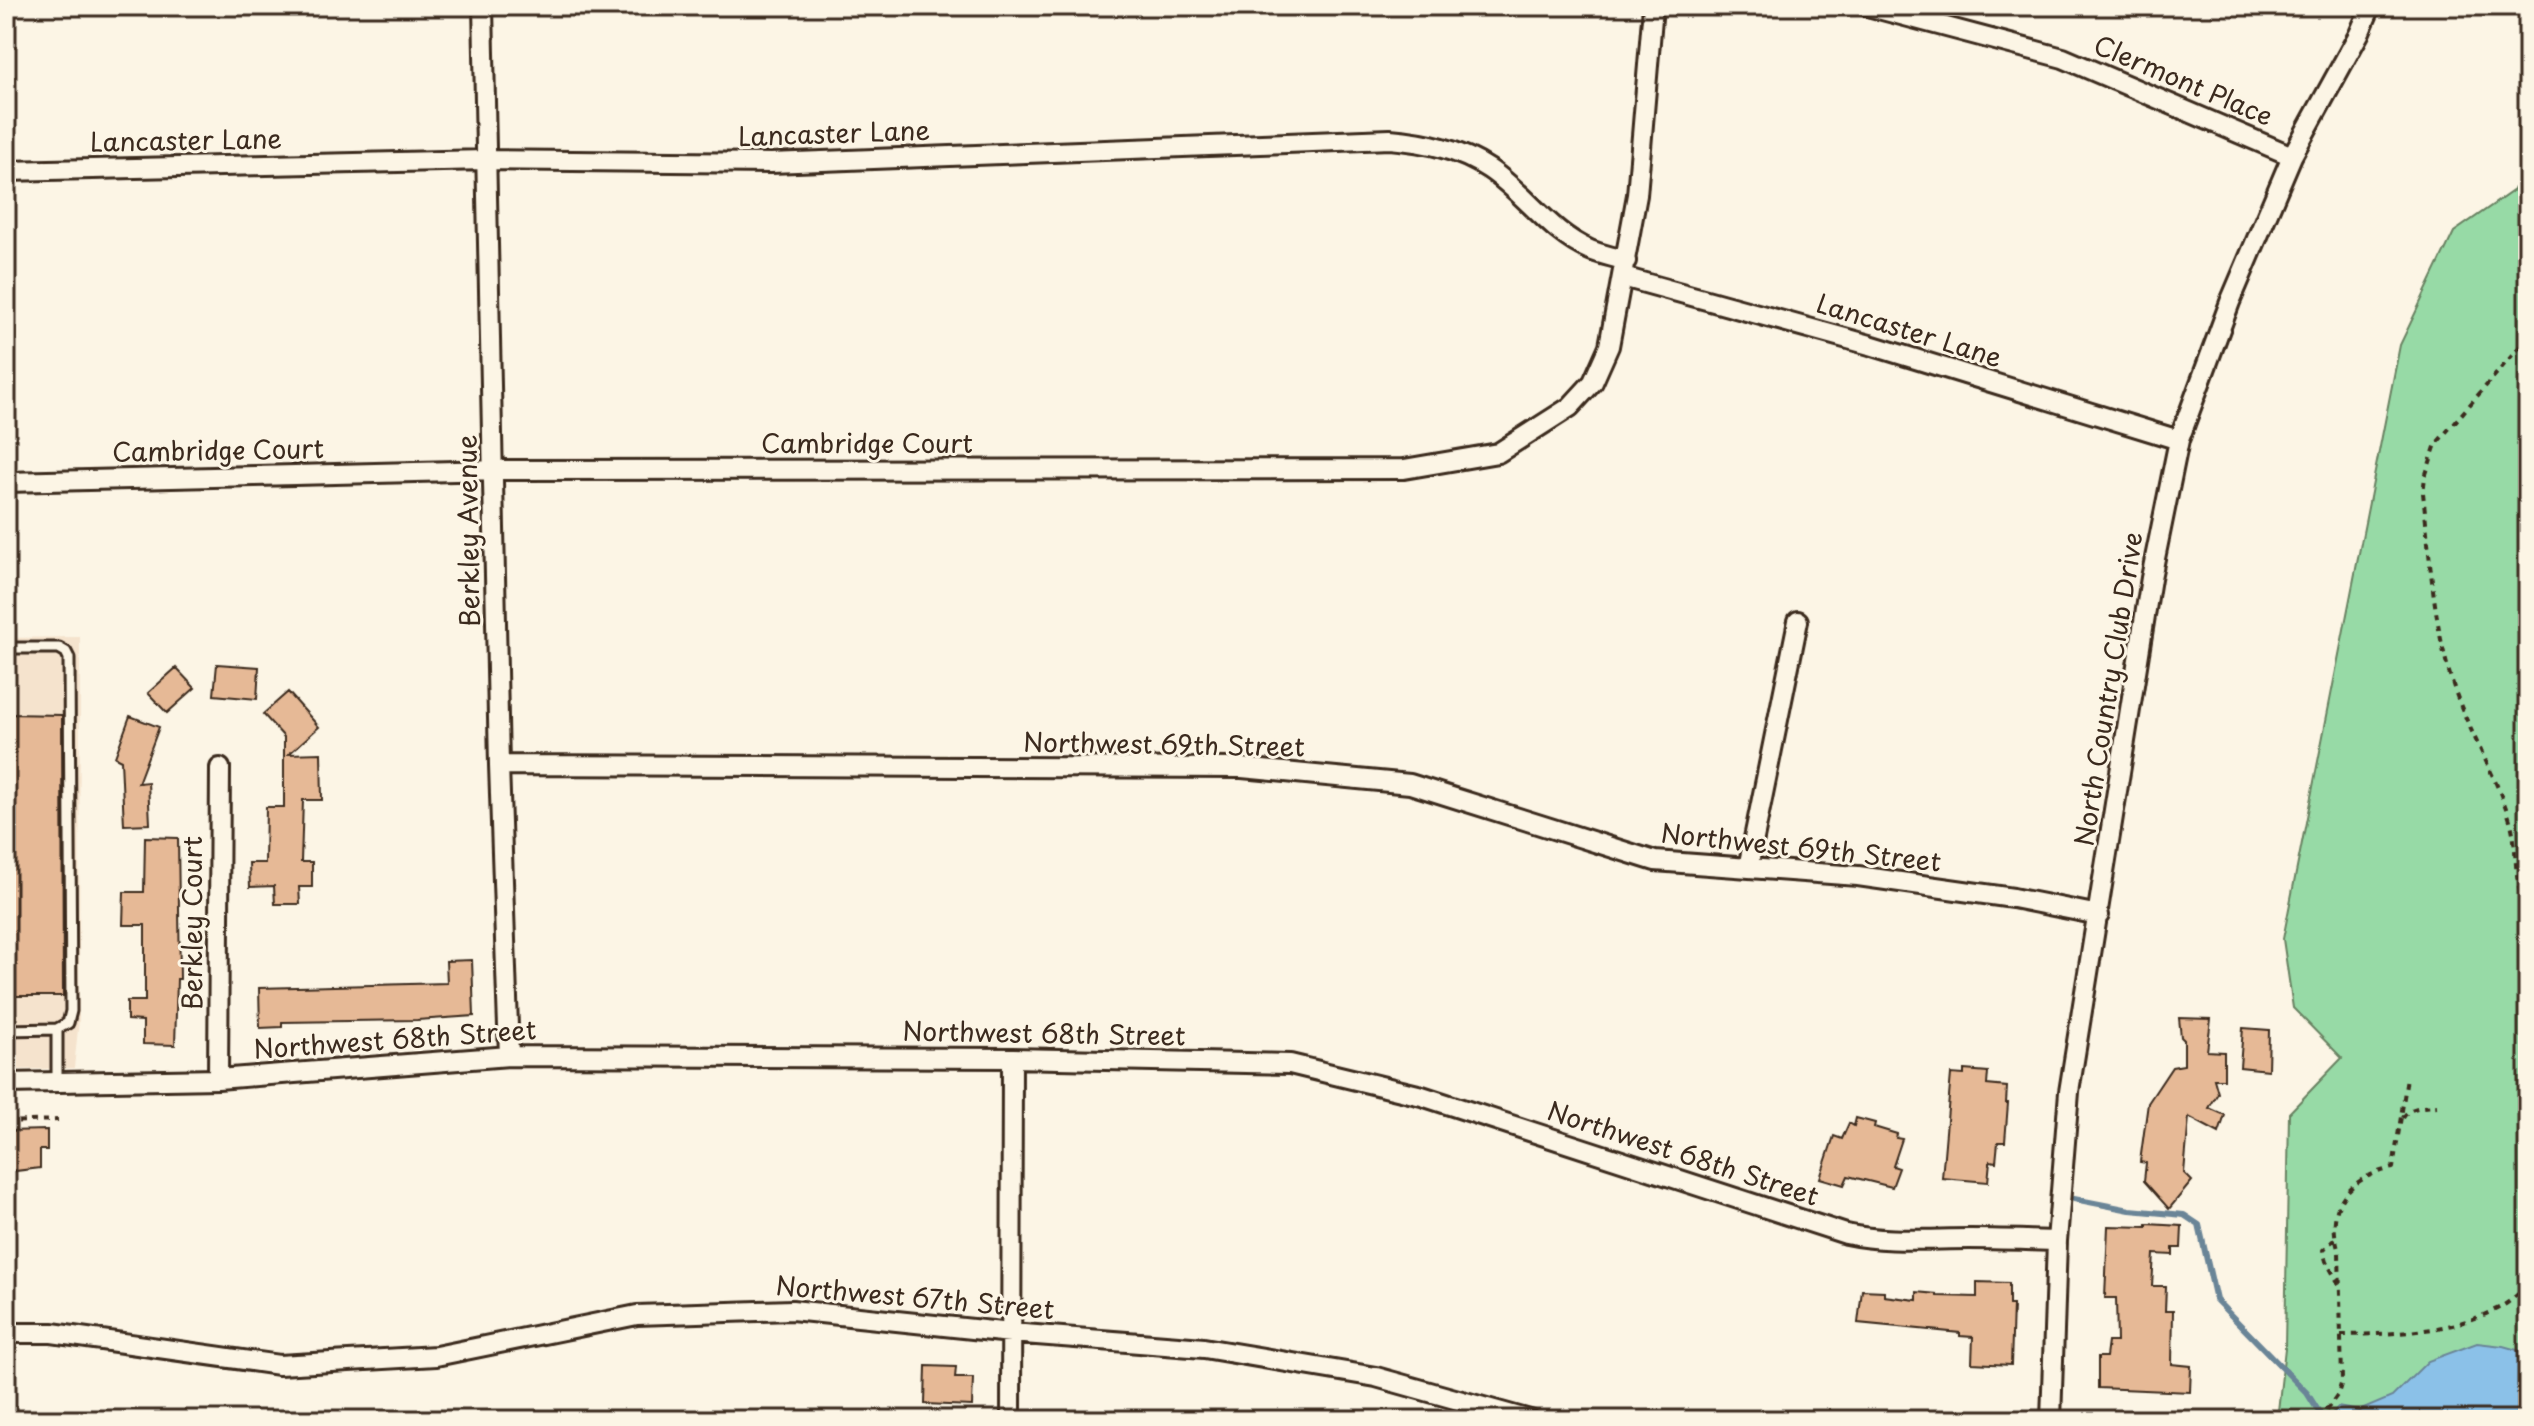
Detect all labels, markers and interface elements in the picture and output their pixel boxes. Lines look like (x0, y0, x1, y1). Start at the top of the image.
street label: Clermont Place (2088, 24, 2279, 135)
street label: Lancaster Lane (737, 110, 931, 155)
street label: Lancaster Lane (90, 118, 282, 161)
street label: Lancaster Lane (1812, 283, 2007, 376)
street label: Cambridge Court (761, 423, 973, 462)
street label: Cambridge Court (112, 428, 324, 471)
street label: Berkley Avenue (446, 435, 489, 628)
street label: North Country Club Drive (2063, 529, 2152, 849)
street label: Northwest 69th Street (1023, 722, 1305, 765)
street label: Northwest 69th Street (1659, 812, 1943, 881)
street label: Berkley Court (172, 836, 211, 1010)
street label: Northwest 68th Street (252, 1009, 538, 1068)
street label: Northwest 68th Street (902, 1011, 1186, 1054)
street label: Northwest 68th Street (1543, 1090, 1824, 1215)
street label: Northwest 67th Street (774, 1265, 1056, 1328)

